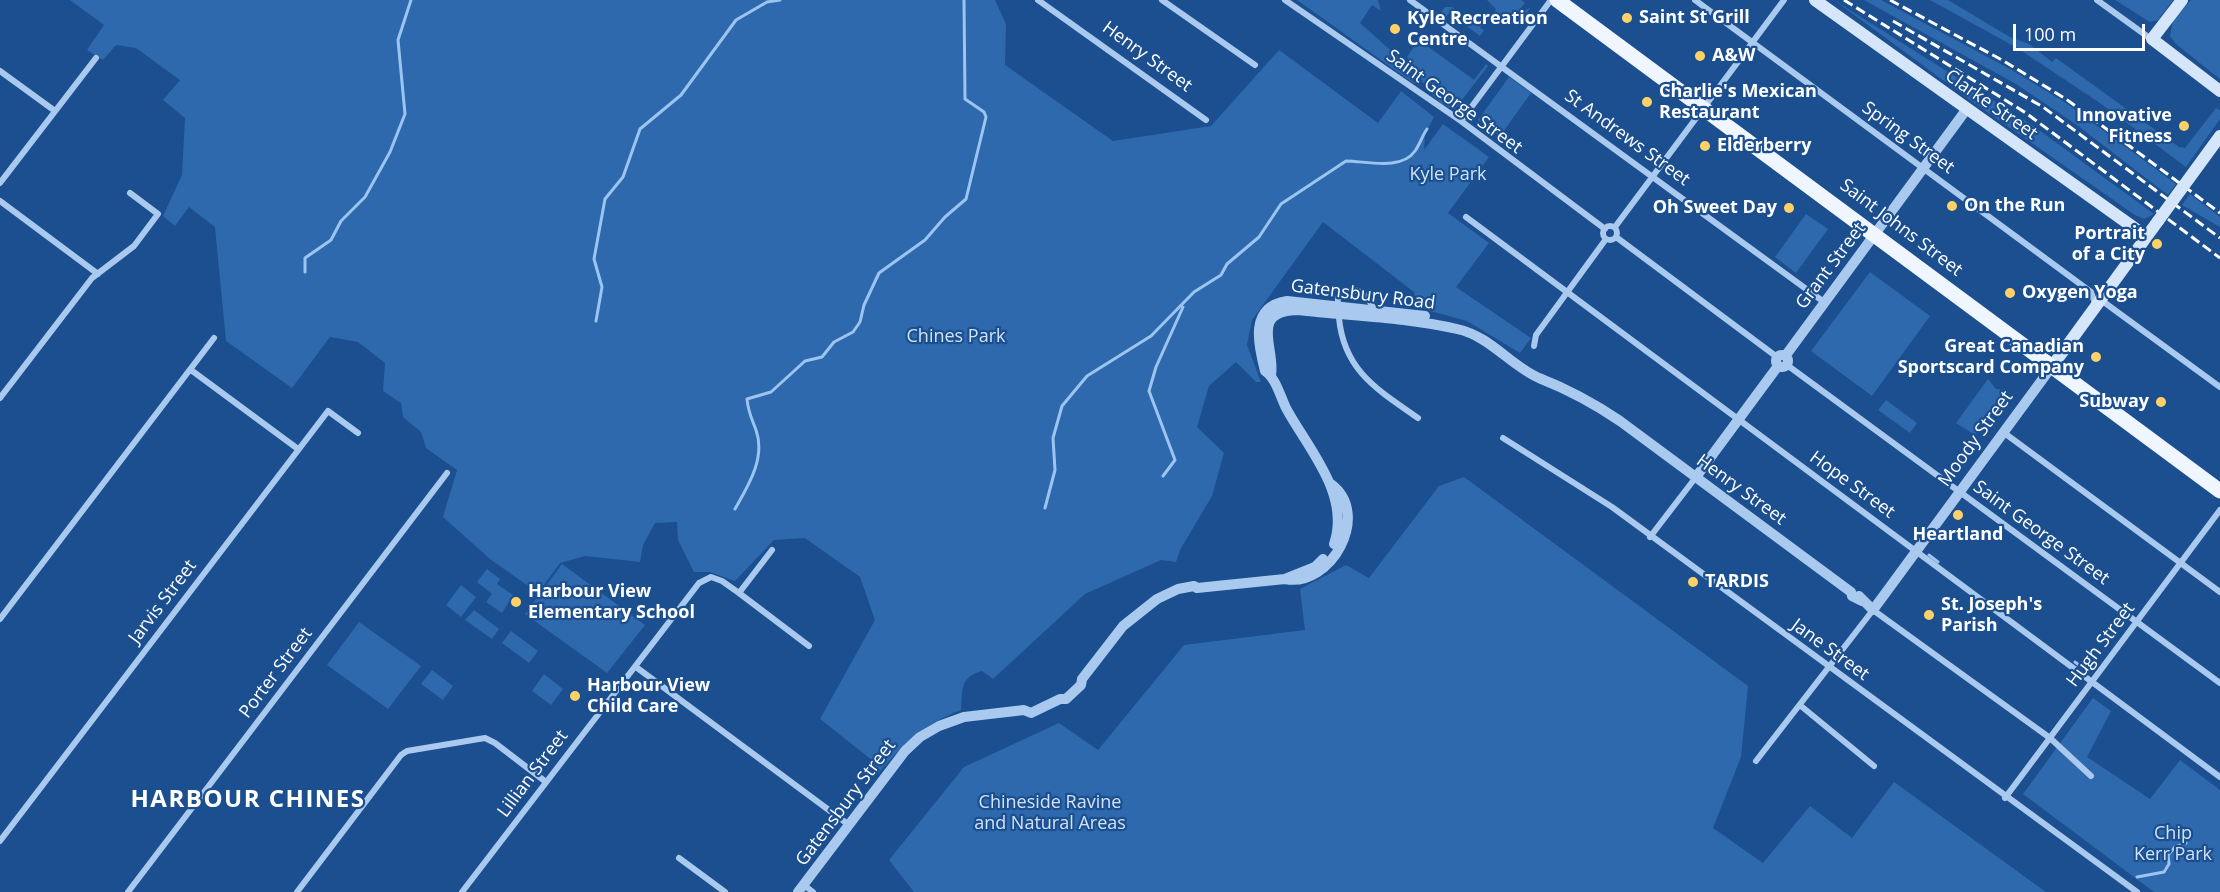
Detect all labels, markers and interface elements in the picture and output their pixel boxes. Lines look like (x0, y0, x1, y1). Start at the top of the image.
place label: Saint St Grill (1639, 7, 1750, 29)
place label: Kyle Recreation Centre (1407, 8, 1548, 50)
marker: Saint St Grill (1620, 11, 1634, 25)
scale bar (2016, 12, 2148, 50)
street label: Henry Street (1098, 17, 1196, 97)
marker: Kyle Recreation Centre (1388, 22, 1402, 36)
text: 100 m (2024, 22, 2076, 46)
street label: Saint George Street (1382, 45, 1526, 159)
place label: A&W (1712, 45, 1755, 67)
marker: A&W (1693, 49, 1707, 63)
street label: Clarke Street (1941, 65, 2041, 145)
place label: Charlie's Mexican Restaurant (1659, 81, 1817, 124)
street label: St Andrews Street (1560, 85, 1694, 191)
marker: Charlie's Mexican Restaurant (1640, 95, 1654, 109)
street label: Spring Street (1858, 97, 1958, 179)
place label: Innovative Fitness (2076, 105, 2172, 148)
marker: Innovative Fitness (2177, 119, 2191, 133)
place label: Elderberry (1717, 135, 1811, 157)
marker: Elderberry (1698, 139, 1712, 153)
park label: Kyle Park (1409, 164, 1487, 186)
street label: Saint Johns Street (1835, 175, 1967, 281)
place label: On the Run (1964, 195, 2065, 217)
place label: Oh Sweet Day (1653, 197, 1777, 219)
marker: On the Run (1945, 199, 1959, 213)
marker: Oh Sweet Day (1782, 201, 1796, 215)
street label: Grant Street (1791, 218, 1871, 314)
place label: Portrait of a City (2072, 223, 2145, 266)
marker: Portrait of a City (2150, 237, 2164, 251)
street label: Gatensbury Road (1290, 275, 1436, 315)
place label: Oxygen Yoga (2022, 282, 2138, 304)
marker: Oxygen Yoga (2003, 286, 2017, 300)
park label: Chines Park (907, 326, 1005, 348)
place label: Great Canadian Sportscard Company (1898, 336, 2084, 378)
marker: Great Canadian Sportscard Company (2089, 350, 2103, 364)
street label: Moody Street (1934, 387, 2018, 491)
place label: Subway (2079, 391, 2149, 413)
marker: Subway (2154, 395, 2168, 409)
street label: Hope Street (1805, 447, 1899, 523)
street label: Henry Street (1692, 450, 1790, 530)
street label: Saint George Street (1969, 476, 2113, 590)
marker: Heartland (1951, 508, 1965, 522)
place label: Heartland (1913, 524, 2003, 546)
street label: Jarvis Street (125, 556, 201, 648)
place label: TARDIS (1705, 571, 1769, 593)
marker: TARDIS (1686, 575, 1700, 589)
place label: Harbour View Elementary School (528, 581, 695, 624)
place label: St. Joseph's Parish (1941, 594, 2042, 636)
marker: Harbour View Elementary School (509, 595, 523, 609)
street label: Hugh Street (2062, 599, 2140, 691)
marker: St. Joseph's Parish (1922, 608, 1936, 622)
street label: Jane Street (1787, 615, 1873, 685)
street label: Porter Street (235, 623, 317, 723)
place label: Harbour View Child Care (587, 675, 710, 718)
marker: Harbour View Child Care (568, 689, 582, 703)
street label: Lillian Street (493, 726, 573, 822)
street label: Gatensbury Street (791, 736, 901, 870)
district label: HARBOUR CHINES (131, 786, 365, 814)
park label: Chineside Ravine and Natural Areas (974, 792, 1126, 834)
park label: Chip Kerr Park (2134, 823, 2212, 866)

